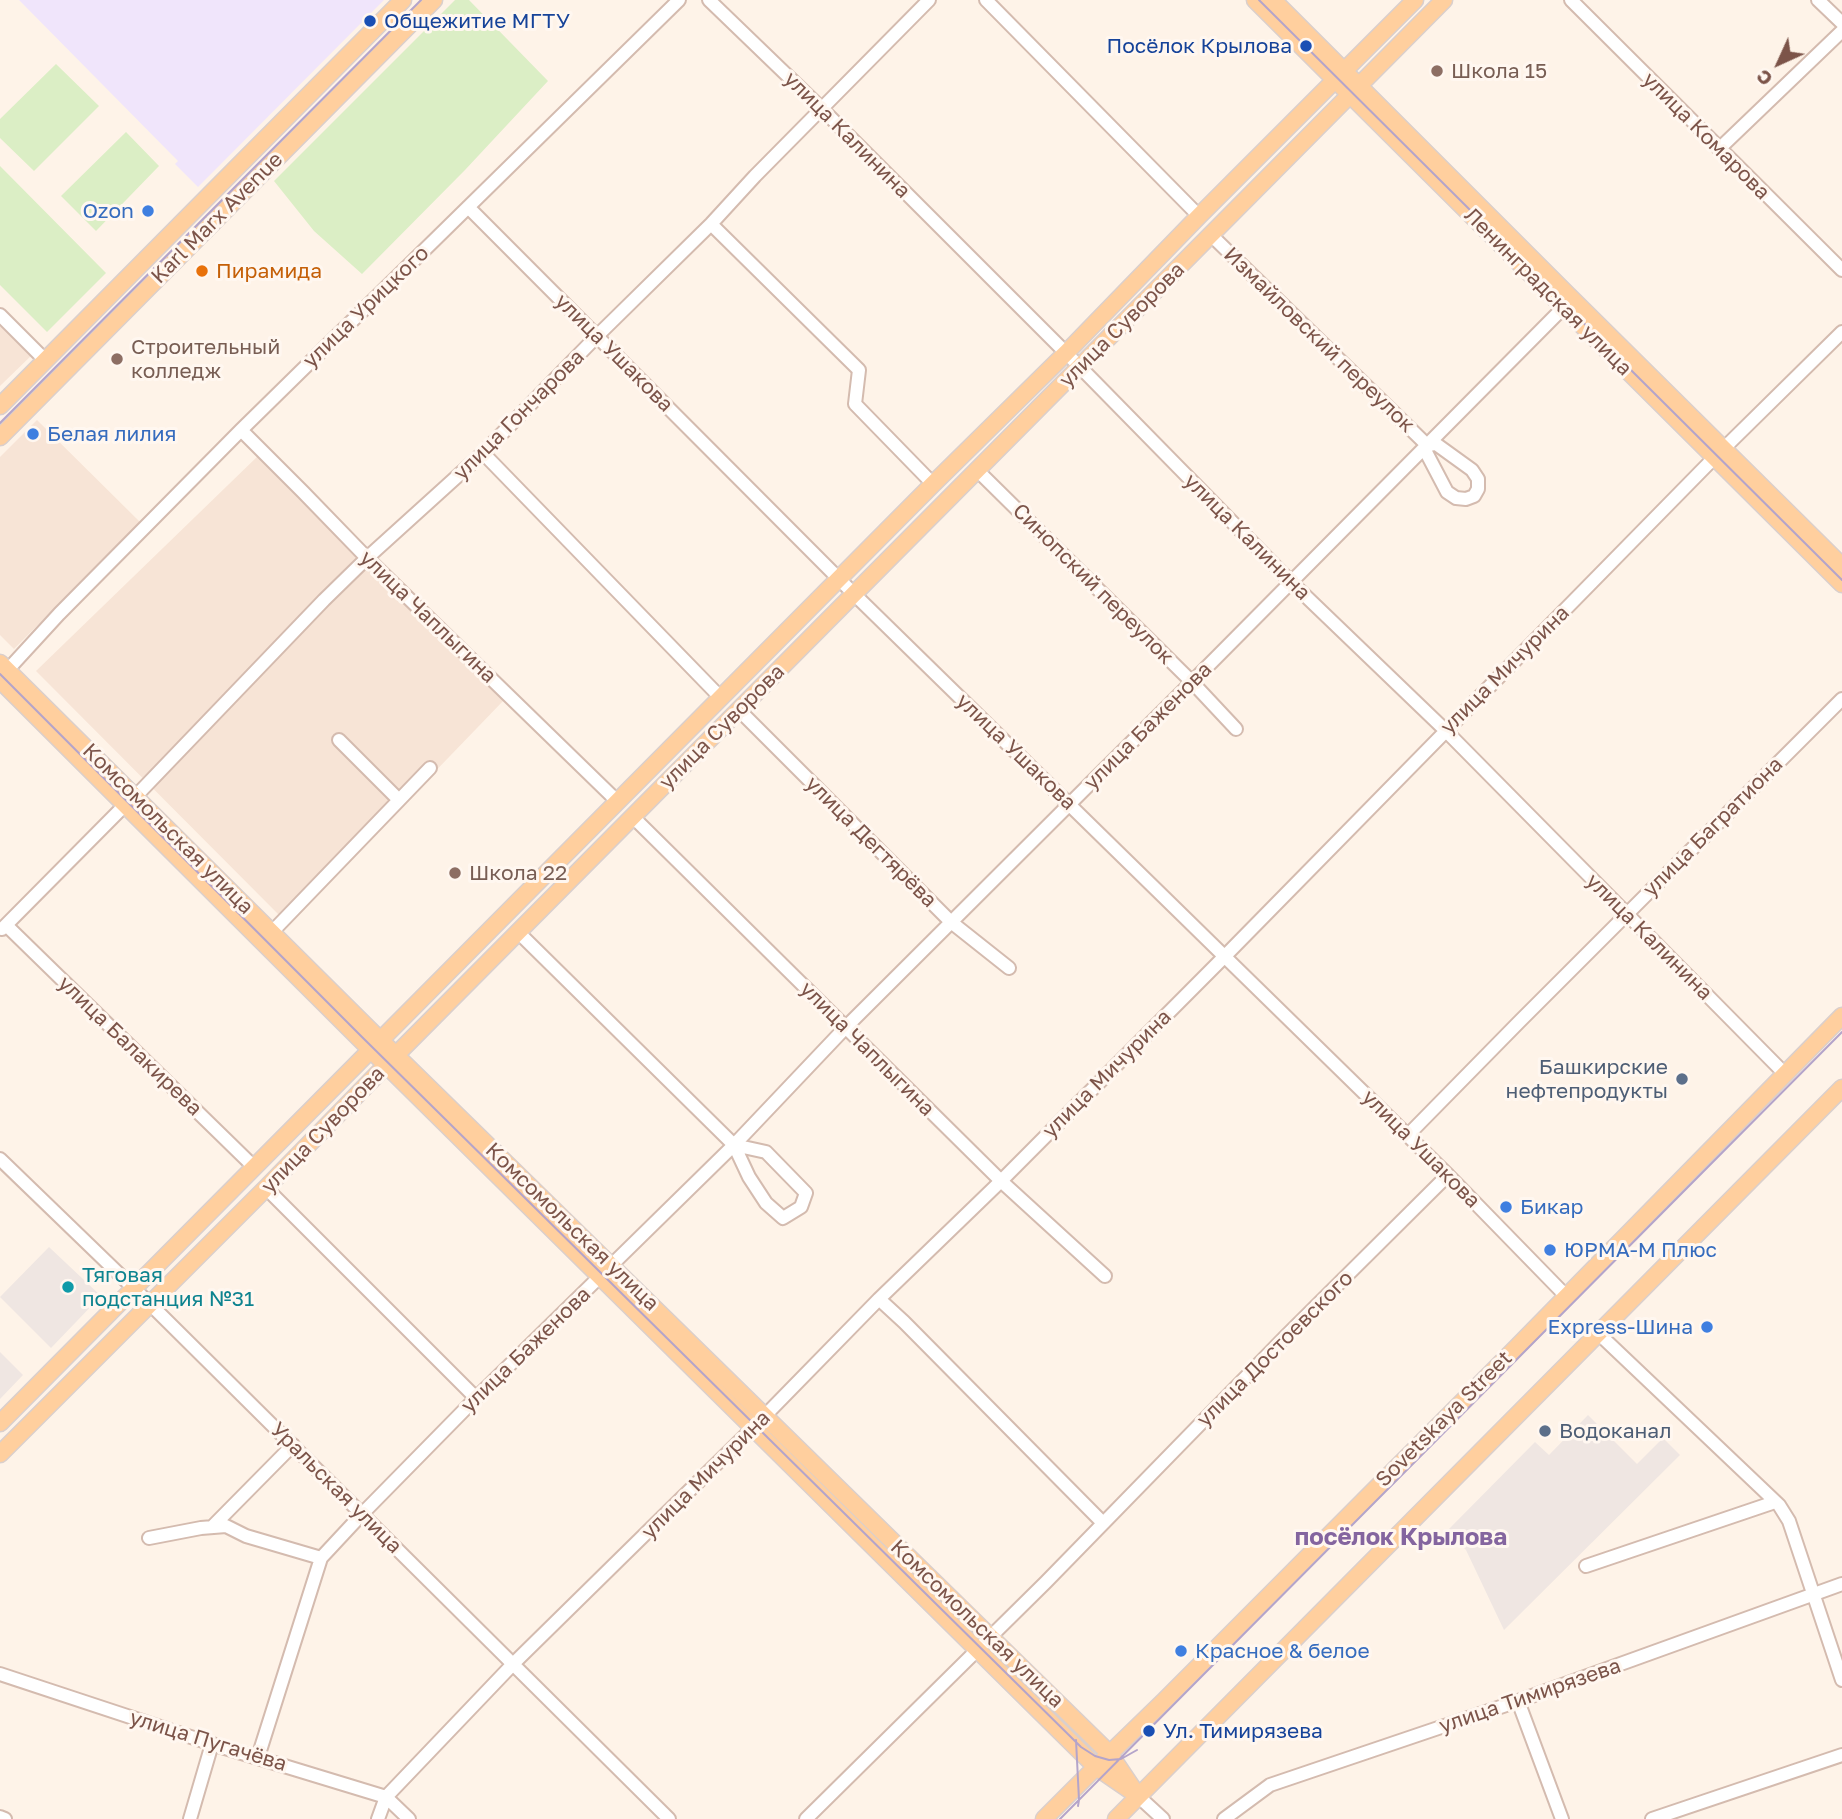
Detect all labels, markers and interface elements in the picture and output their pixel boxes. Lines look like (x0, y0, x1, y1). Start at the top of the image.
place label: Общежитие МГТУ (384, 8, 570, 34)
marker: Общежитие МГТУ (362, 13, 378, 29)
north arrow (1744, 28, 1814, 98)
place label: Посёлок Крылова (1106, 33, 1292, 59)
marker: Посёлок Крылова (1298, 38, 1314, 54)
place label: Школа 15 (1451, 58, 1547, 84)
marker: Школа 15 (1429, 63, 1445, 79)
text: С (1751, 65, 1777, 91)
street label: улица Калинина (779, 67, 915, 203)
street label: улица Комарова (1637, 67, 1775, 205)
street label: Karl Marx Avenue (146, 147, 288, 289)
place label: Ozon (82, 198, 134, 224)
marker: Ozon (140, 203, 156, 219)
street label: Ленинградская улица (1459, 203, 1637, 381)
street label: улица Урицкого (298, 241, 434, 373)
street label: Измайловский переулок (1218, 242, 1420, 438)
street label: улица Суворова (1054, 257, 1190, 393)
place label: Пирамида (216, 258, 322, 284)
marker: Пирамида (194, 263, 210, 279)
street label: улица Ушакова (550, 289, 678, 417)
place label: Строительный колледж (131, 334, 280, 384)
street label: улица Гончарова (448, 344, 590, 486)
marker: Строительный колледж (109, 351, 125, 367)
place label: Белая лилия (47, 421, 176, 447)
marker: Белая лилия (25, 426, 41, 442)
street label: улица Калинина (1179, 469, 1315, 605)
street label: Синопский переулок (1007, 498, 1179, 670)
street label: улица Чаплыгина (354, 545, 502, 689)
street label: улица Мичурина (1435, 600, 1575, 740)
street label: улица Баженова (1079, 657, 1217, 795)
street label: улица Суворова (654, 659, 790, 795)
street label: улица Ушакова (951, 688, 1081, 816)
street label: Комсомольская улица (77, 738, 259, 920)
street label: улица Багратиона (1638, 752, 1788, 902)
street label: улица Дегтярёва (800, 771, 942, 913)
place label: Школа 22 (469, 860, 567, 886)
marker: Школа 22 (447, 865, 463, 881)
street label: улица Калинина (1581, 869, 1717, 1005)
street label: улица Балакирева (53, 971, 207, 1121)
street label: улица Чаплыгина (794, 976, 940, 1122)
street label: улица Мичурина (1037, 1004, 1177, 1144)
place label: Башкирские нефтепродукты (1506, 1054, 1668, 1104)
street label: улица Суворова (256, 1061, 390, 1199)
marker: Башкирские нефтепродукты (1674, 1071, 1690, 1087)
street label: улица Ушакова (1357, 1085, 1485, 1213)
street label: Комсомольская улица (480, 1138, 664, 1316)
place label: Бикар (1520, 1194, 1583, 1220)
marker: Бикар (1498, 1199, 1514, 1215)
place label: ЮРМА-М Плюс (1564, 1237, 1717, 1263)
marker: ЮРМА-М Плюс (1542, 1242, 1558, 1258)
place label: Тяговая подстанция №31 (82, 1262, 254, 1312)
street label: улица Достоевского (1192, 1266, 1358, 1432)
marker: Тяговая подстанция №31 (60, 1279, 76, 1295)
street label: улица Баженова (456, 1282, 596, 1418)
place label: Express-Шина (1547, 1314, 1693, 1340)
marker: Express-Шина (1699, 1319, 1715, 1335)
street label: Sovetskaya Street (1371, 1346, 1517, 1492)
street label: улица Мичурина (636, 1405, 776, 1545)
street label: Уральская улица (265, 1417, 407, 1559)
place label: Водоканал (1559, 1418, 1671, 1444)
marker: Водоканал (1537, 1423, 1553, 1439)
district label: посёлок Крылова (1295, 1523, 1507, 1551)
street label: Комсомольская улица (885, 1535, 1069, 1713)
place label: Красное & белое (1195, 1638, 1370, 1664)
marker: Красное & белое (1173, 1643, 1189, 1659)
street label: улица Тимирязева (1436, 1653, 1624, 1739)
street label: улица Пугачёва (126, 1705, 290, 1777)
place label: Ул. Тимирязева (1163, 1718, 1323, 1744)
marker: Ул. Тимирязева (1141, 1723, 1157, 1739)

